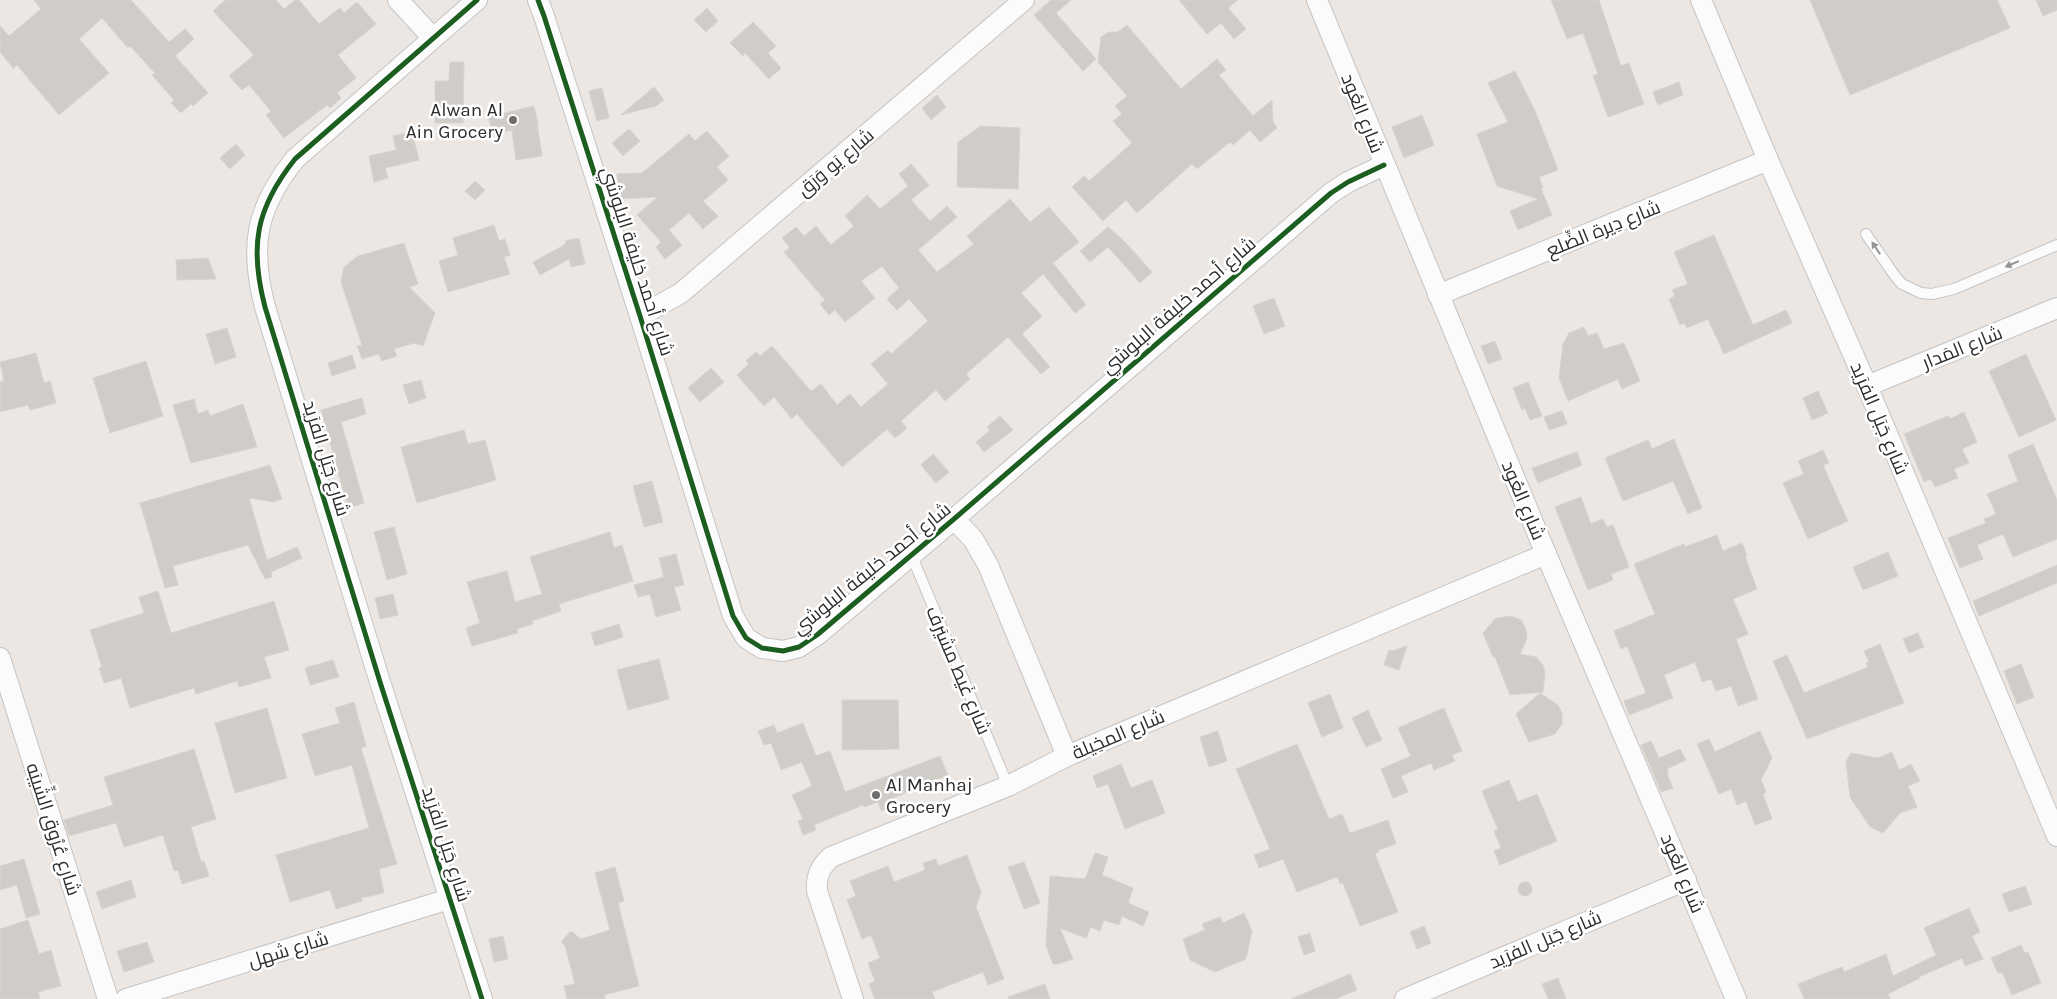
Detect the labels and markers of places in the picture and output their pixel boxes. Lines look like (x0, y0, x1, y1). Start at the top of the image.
place label: Alwan Al Ain Grocery (406, 99, 503, 143)
marker: Alwan Al Ain Grocery (507, 114, 519, 126)
place label: Al Manhaj Grocery (886, 774, 973, 818)
marker: Al Manhaj Grocery (870, 789, 882, 801)

